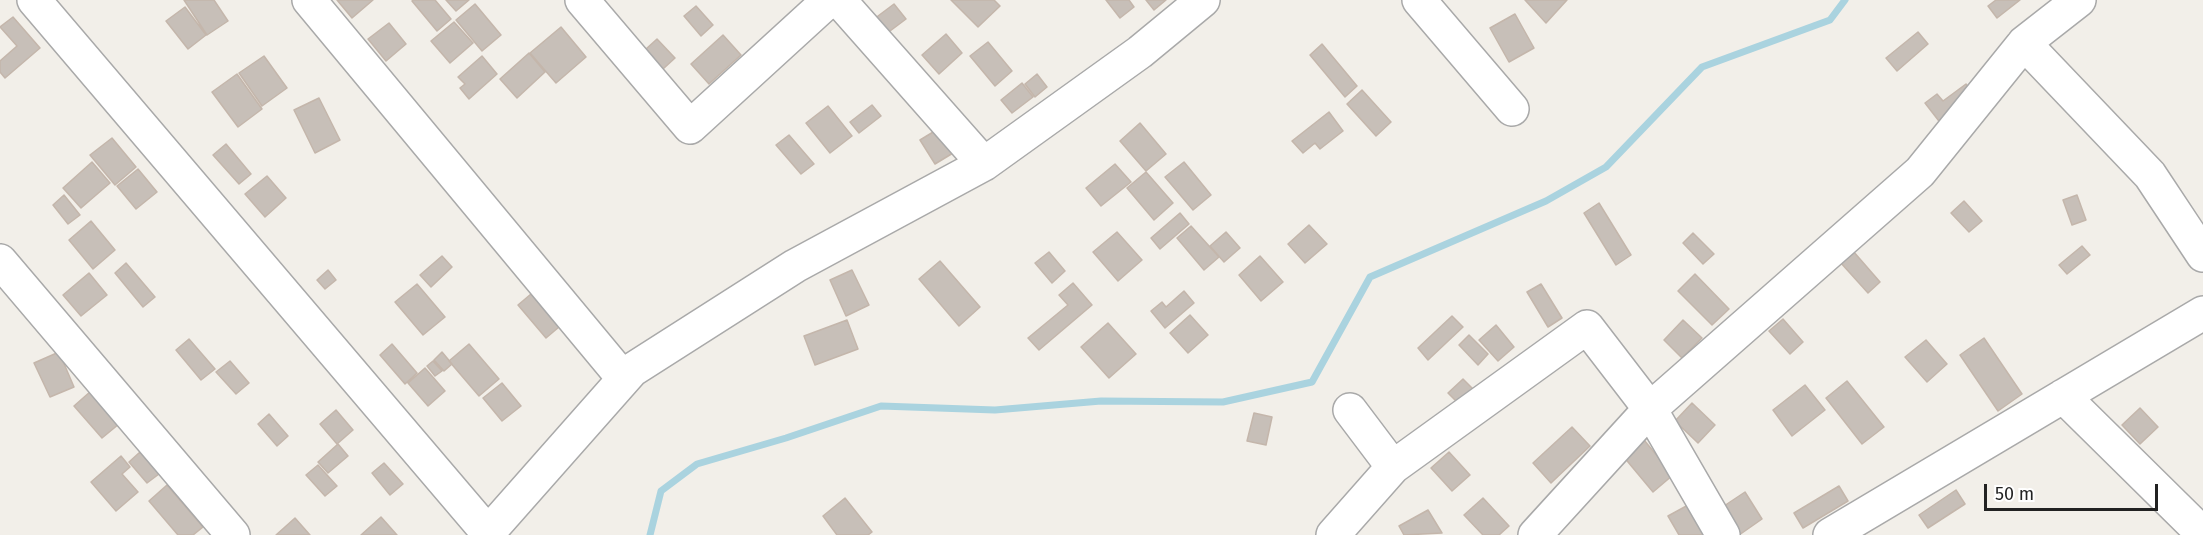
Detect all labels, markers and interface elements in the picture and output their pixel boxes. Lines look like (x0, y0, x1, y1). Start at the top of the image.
scale bar (1987, 472, 2161, 510)
text: 50 m (1995, 483, 2034, 505)

